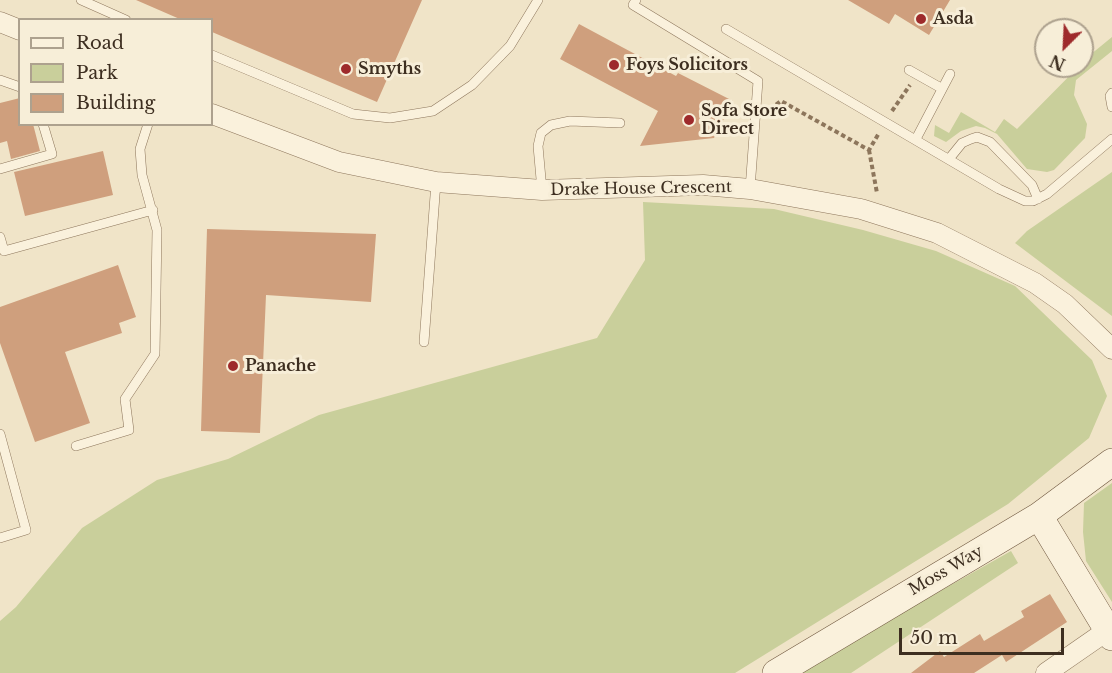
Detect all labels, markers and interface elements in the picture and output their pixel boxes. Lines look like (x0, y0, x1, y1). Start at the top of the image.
place label: Asda (933, 9, 974, 29)
marker: Asda (914, 12, 928, 26)
legend (18, 18, 213, 126)
north arrow (1034, 18, 1094, 78)
text: Road (76, 32, 124, 54)
text: N (1047, 50, 1068, 75)
place label: Foys Solicitors (626, 55, 748, 75)
marker: Foys Solicitors (607, 58, 621, 72)
place label: Smyths (358, 59, 421, 79)
text: Park (76, 62, 118, 84)
marker: Smyths (339, 62, 353, 76)
text: Building (76, 92, 155, 114)
place label: Sofa Store Direct (701, 101, 787, 139)
marker: Sofa Store Direct (682, 113, 696, 127)
street label: Drake House Crescent (550, 178, 732, 200)
place label: Panache (245, 356, 316, 376)
marker: Panache (226, 359, 240, 373)
street label: Moss Way (905, 542, 987, 600)
scale bar (902, 616, 1067, 654)
text: 50 m (910, 627, 958, 649)

